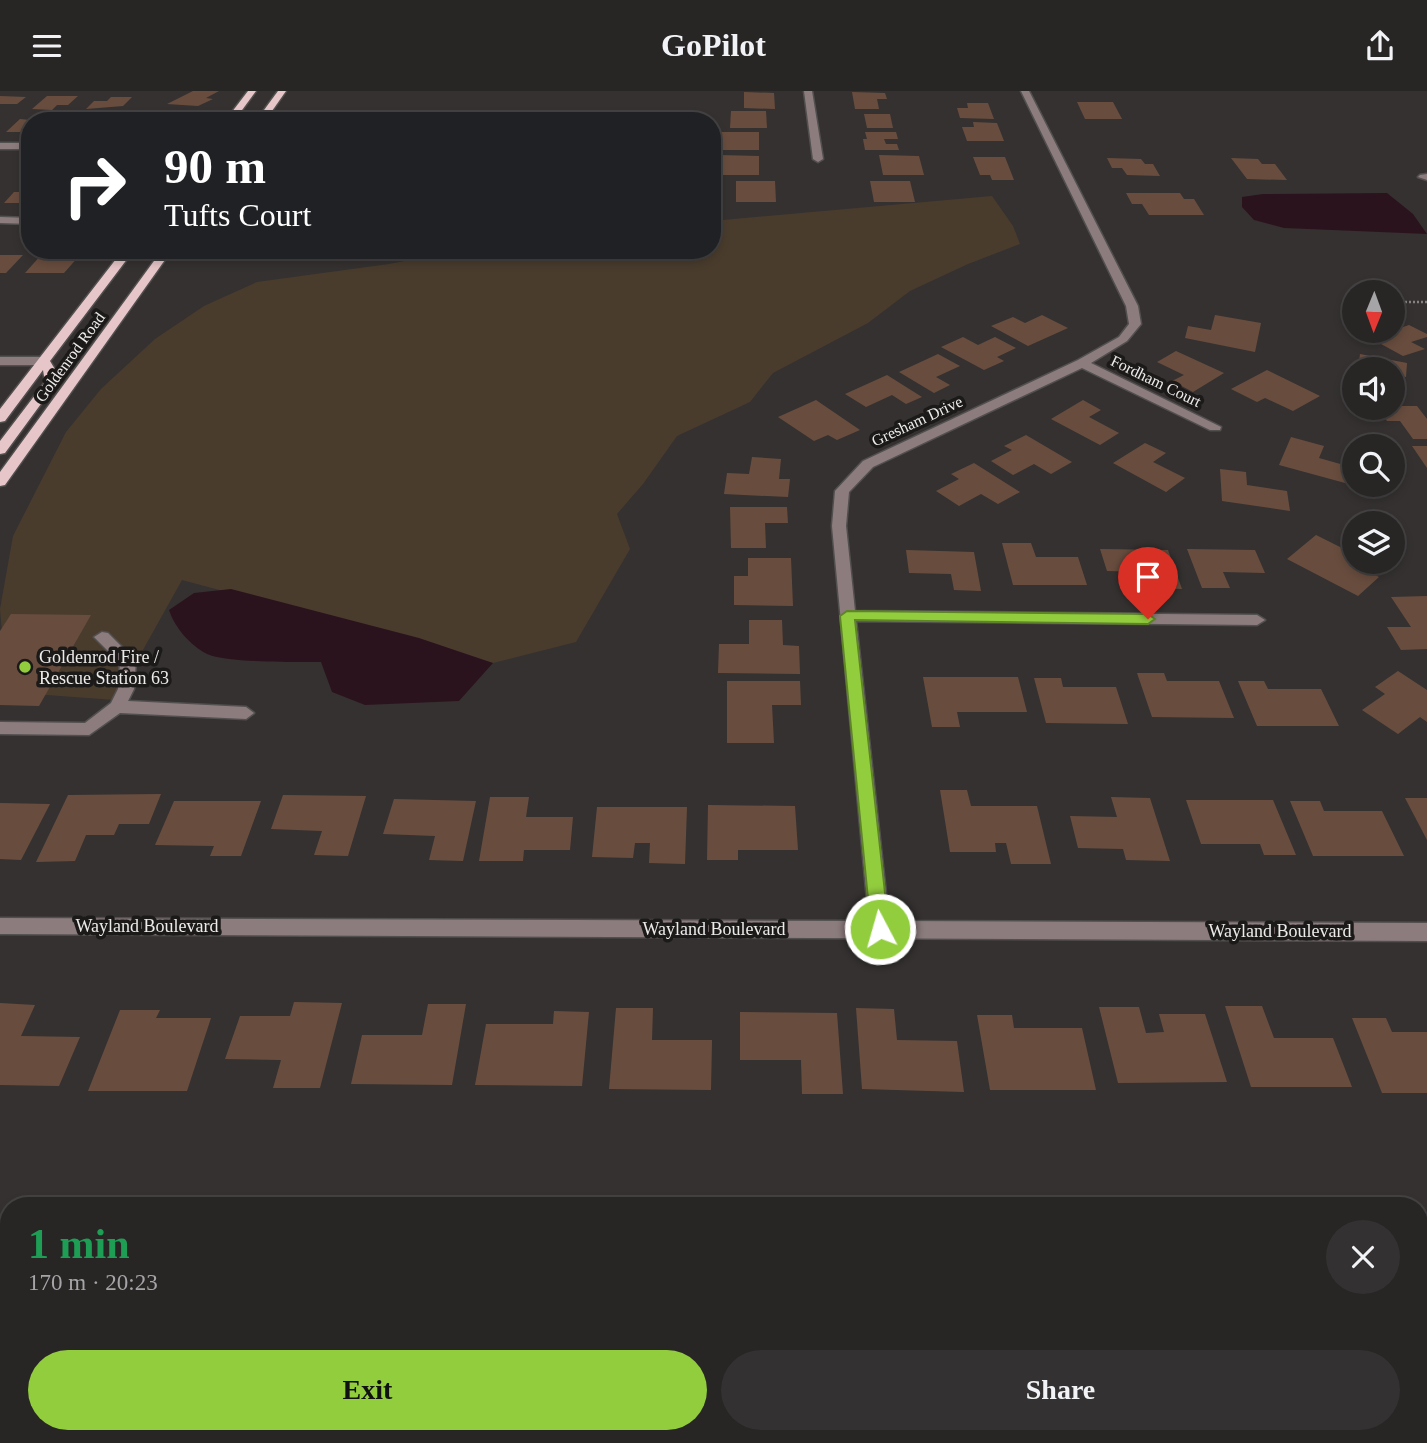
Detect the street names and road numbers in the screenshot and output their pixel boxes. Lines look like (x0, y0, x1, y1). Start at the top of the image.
street label: Goldenrod Road (32, 309, 108, 405)
street label: Fordham Court (1108, 352, 1204, 410)
street label: Gresham Drive (869, 393, 965, 449)
street label: Wayland Boulevard (75, 916, 219, 936)
street label: Wayland Boulevard (642, 919, 786, 939)
street label: Wayland Boulevard (1208, 921, 1352, 941)

